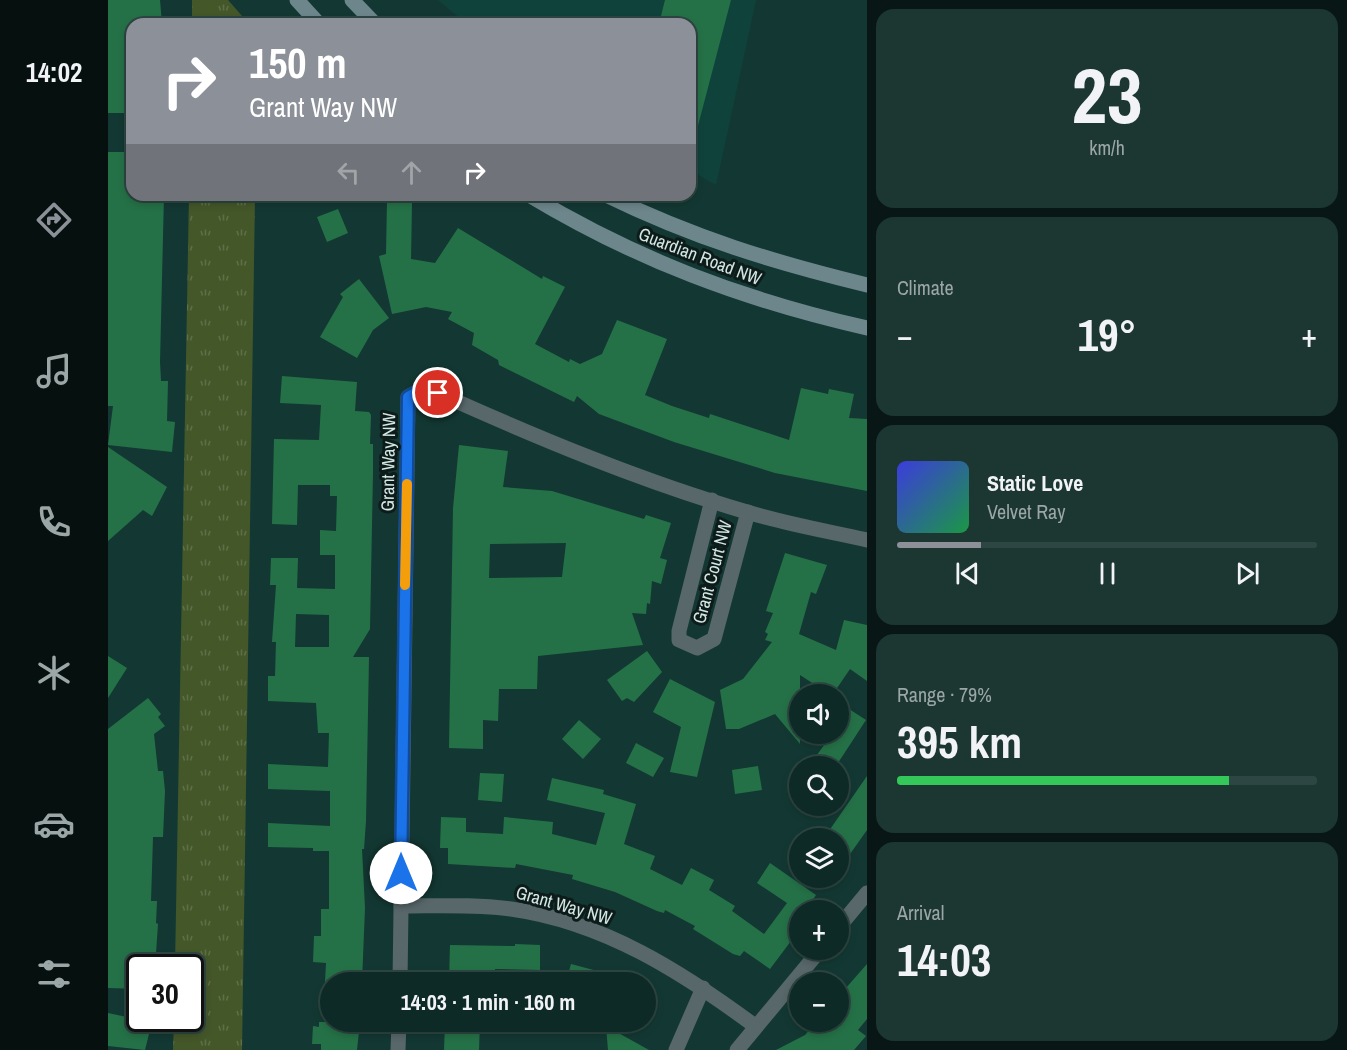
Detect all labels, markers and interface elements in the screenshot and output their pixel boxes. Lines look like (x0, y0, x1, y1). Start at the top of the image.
text: 150 m (249, 35, 347, 91)
icon: right (150, 42, 228, 120)
text: 23 (1071, 42, 1143, 147)
text: 14:02 (26, 54, 82, 90)
text: Grant Way NW (249, 89, 397, 125)
text: km/h (1089, 134, 1125, 161)
icon: left (332, 156, 365, 189)
icon: ahead (395, 156, 428, 189)
icon: right (458, 156, 491, 189)
icon: directions (33, 199, 75, 241)
street label: Guardian Road NW (635, 221, 765, 291)
text: Climate (897, 274, 954, 301)
text: 19° (1077, 304, 1137, 365)
text: − (897, 313, 913, 357)
text: + (1301, 313, 1317, 357)
icon: music (33, 350, 75, 392)
pin (412, 367, 463, 418)
icon: arrive (421, 376, 454, 409)
street label: Grant Way NW (375, 412, 401, 512)
text: Static Love (987, 468, 1083, 498)
text: Velvet Ray (987, 498, 1065, 525)
icon: phone (33, 501, 75, 543)
street label: Grant Court NW (686, 518, 738, 626)
icon: previous (951, 557, 984, 590)
icon: pause (1091, 557, 1124, 590)
icon: next (1231, 557, 1264, 590)
icon: climate (33, 652, 75, 694)
text: Range · 79% (897, 681, 992, 708)
map controls (789, 684, 849, 1032)
button: sound (789, 684, 849, 744)
text: 395 km (897, 711, 1022, 772)
button: search (789, 756, 849, 816)
icon: car (33, 803, 75, 845)
button: layers (789, 828, 849, 888)
position arrow (369, 841, 433, 905)
street label: Grant Way NW (513, 879, 615, 931)
text: Arrival (897, 899, 944, 926)
button: + (789, 900, 849, 960)
text: 14:03 (897, 929, 991, 990)
icon: filters (33, 953, 75, 995)
speed limit sign: 30 (126, 954, 204, 1032)
button: − (789, 972, 849, 1032)
text: 14:03 · 1 min · 160 m (401, 987, 575, 1017)

